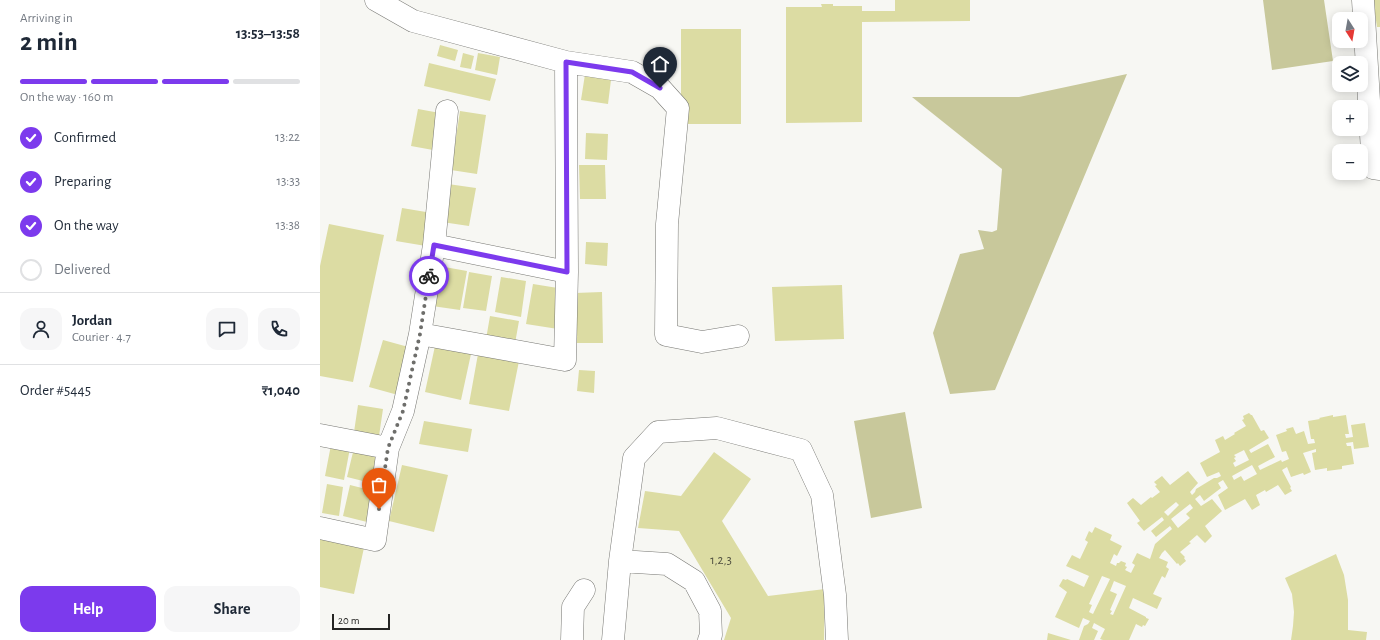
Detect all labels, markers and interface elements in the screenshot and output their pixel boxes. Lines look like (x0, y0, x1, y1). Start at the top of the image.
text: Arriving in (20, 12, 73, 25)
north arrow (1332, 12, 1368, 48)
map controls (1332, 12, 1368, 180)
text: 13:53–13:58 (236, 26, 300, 41)
text: 2 min (20, 29, 78, 55)
pin (643, 47, 677, 88)
icon: home (649, 53, 671, 75)
button: layers (1332, 56, 1368, 92)
text: On the way · 160 m (20, 91, 113, 104)
button: + (1332, 100, 1368, 136)
icon: check (20, 127, 42, 149)
text: Confirmed (54, 130, 116, 145)
text: 13:22 (275, 131, 300, 144)
button: − (1332, 144, 1368, 180)
icon: check (20, 171, 42, 193)
text: Preparing (54, 174, 111, 189)
text: 13:33 (276, 175, 300, 188)
icon: check (20, 215, 42, 237)
text: On the way (54, 218, 119, 233)
text: 13:38 (276, 219, 300, 232)
courier (409, 256, 449, 296)
text: Delivered (54, 262, 111, 277)
icon: bike (418, 265, 440, 287)
button: person (20, 308, 62, 350)
button: chat (206, 308, 248, 350)
button: phone (258, 308, 300, 350)
text: Jordan (72, 313, 112, 328)
text: Courier · 4.7 (72, 331, 131, 344)
text: Order #5445 (20, 383, 91, 398)
text: ₹1,040 (262, 383, 300, 398)
pin (362, 468, 396, 509)
icon: bag (368, 474, 390, 496)
house number: 1,2,3 (710, 554, 732, 567)
button: Help (20, 586, 156, 632)
button: Share (164, 586, 300, 632)
scale bar (332, 612, 390, 631)
text: 20 m (338, 615, 359, 626)

